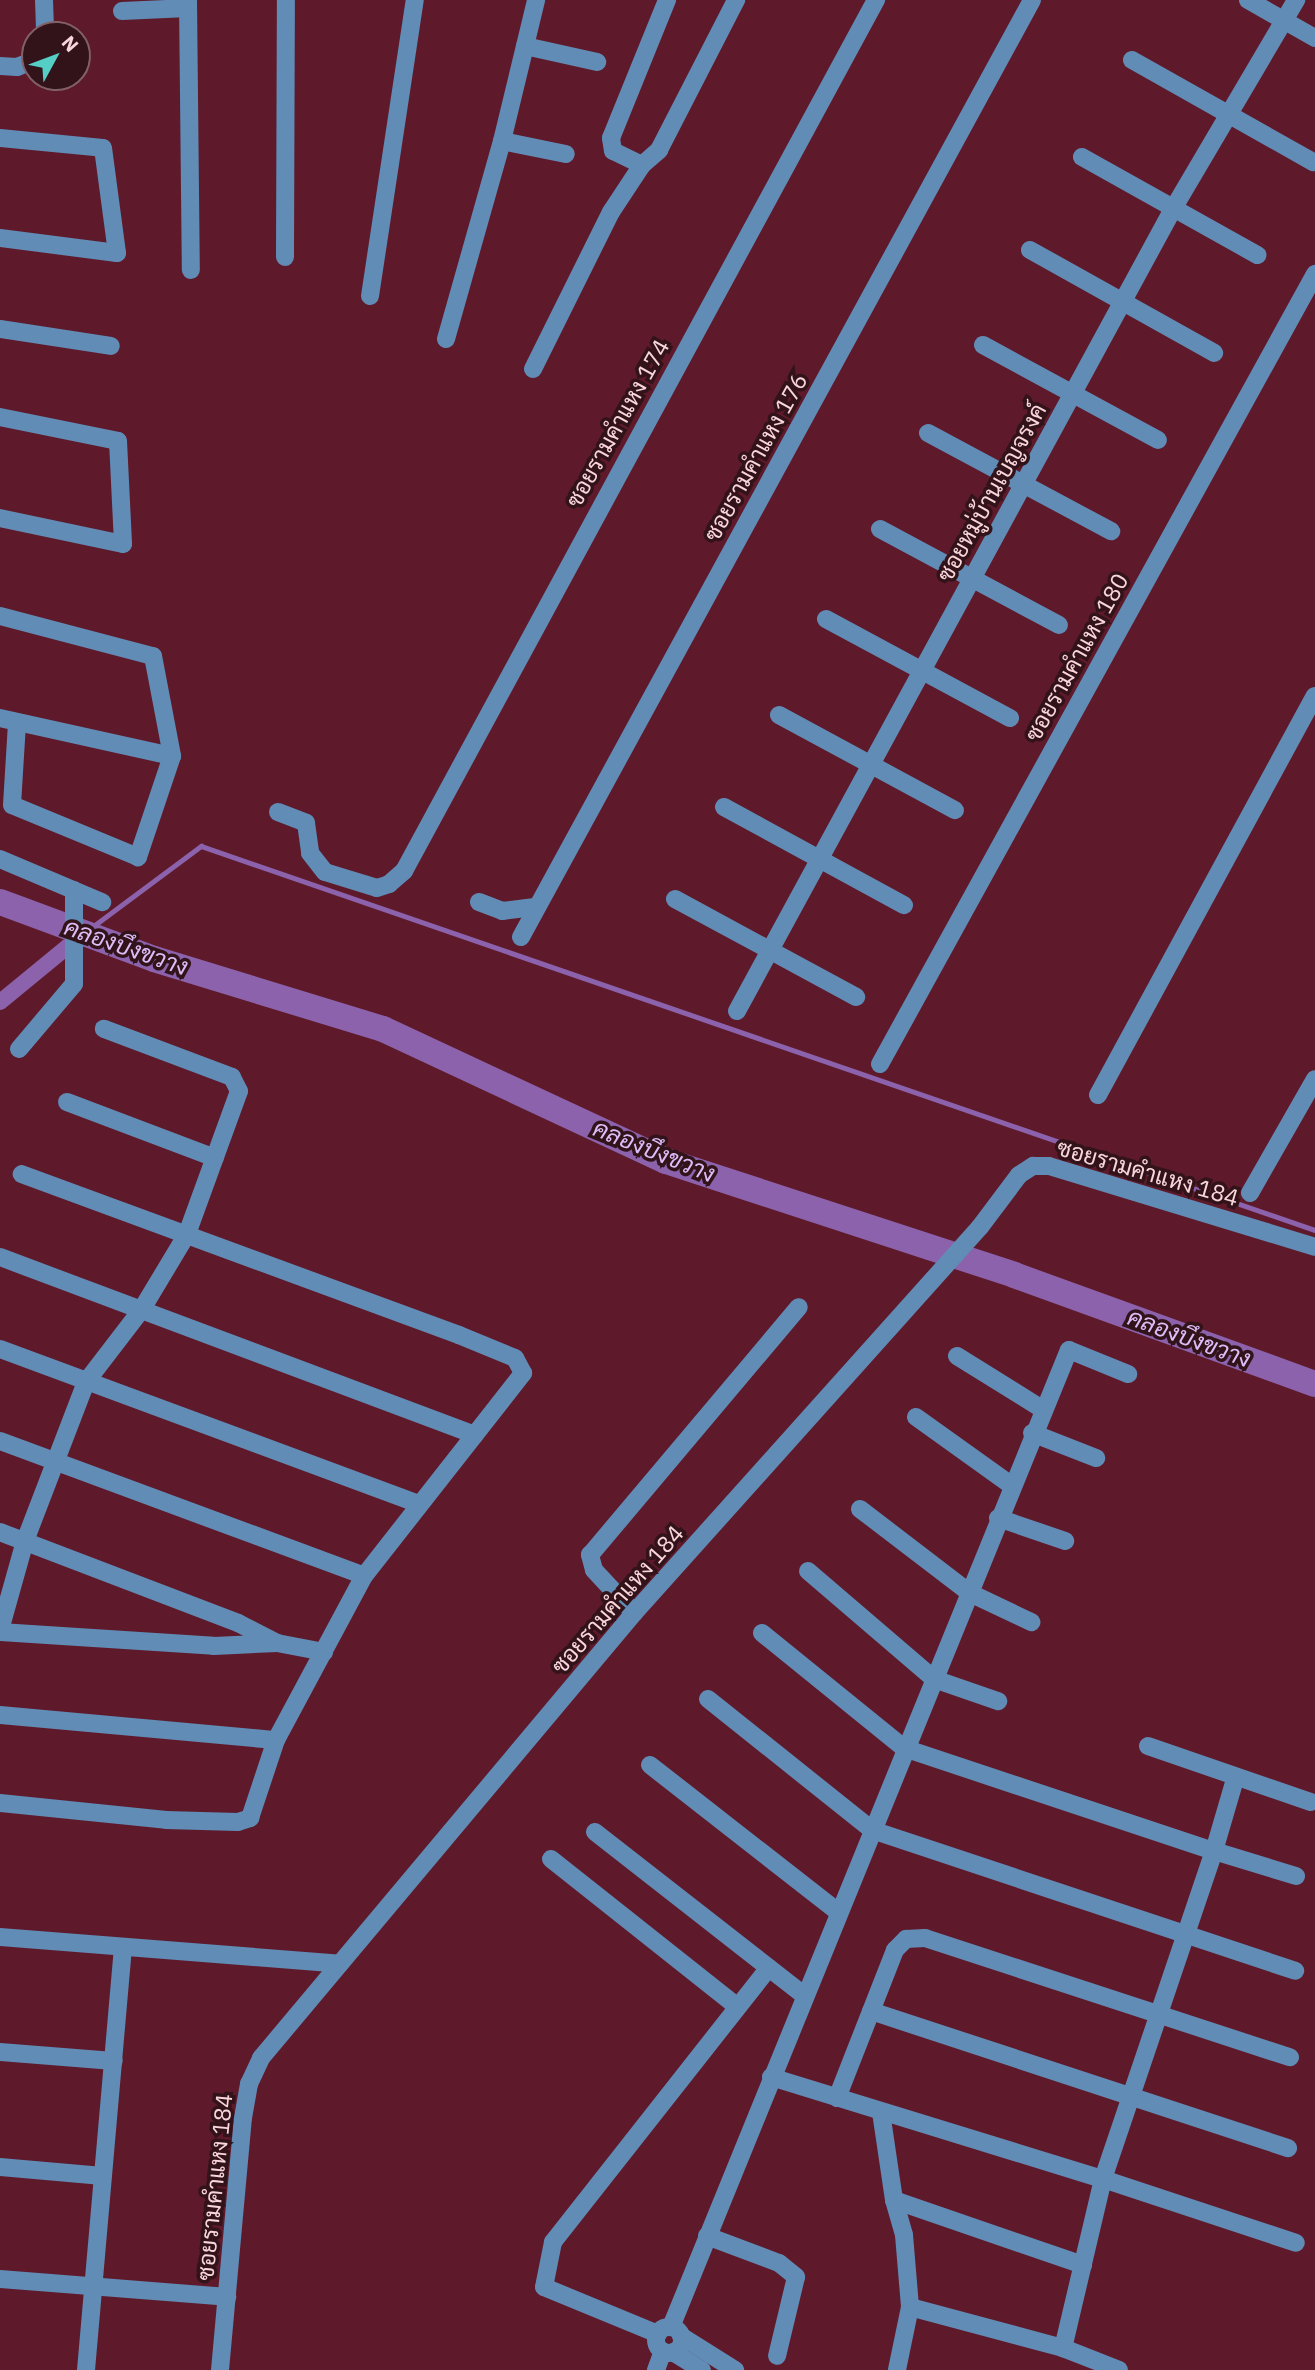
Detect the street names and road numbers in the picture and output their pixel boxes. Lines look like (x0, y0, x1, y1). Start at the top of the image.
street label: ซอยรามคำแหง 174 (559, 334, 675, 512)
street label: ซอยรามคำแหง 176 (697, 368, 813, 546)
street label: ซอยหมู่บ้านเบญจรงค์ (931, 398, 1051, 586)
street label: ซอยรามคำแหง 180 (1018, 568, 1134, 746)
street label: ซอยรามคำแหง 184 (1054, 1133, 1242, 1211)
street label: ซอยรามคำแหง 184 (545, 1519, 689, 1679)
street label: ซอยรามคำแหง 184 (190, 2092, 238, 2282)

